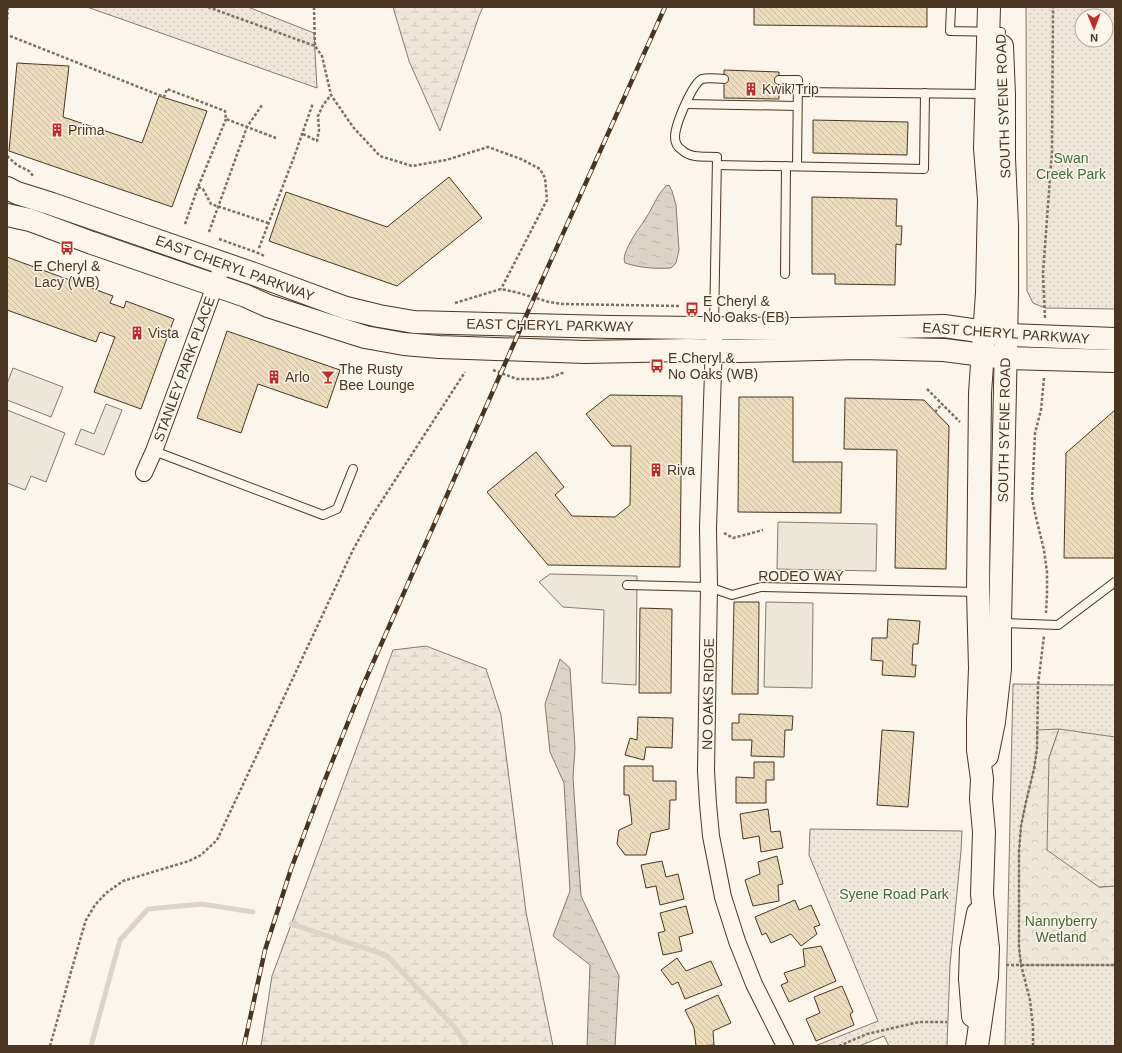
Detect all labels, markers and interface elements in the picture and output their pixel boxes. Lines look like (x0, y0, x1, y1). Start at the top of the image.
north arrow (1074, 8, 1114, 48)
text: N (1090, 32, 1098, 44)
street label: SOUTH SYENE ROAD (992, 33, 1014, 179)
building icon: Kwik Trip (743, 81, 759, 97)
place label: Kwik Trip (762, 81, 819, 97)
building icon: Prima (49, 122, 65, 138)
place label: Prima (68, 122, 105, 138)
park label: Swan Creek Park (1036, 150, 1107, 182)
street label: EAST CHERYL PARKWAY (154, 232, 317, 304)
bus stop icon: E Cheryl & Lacy (WB) (59, 240, 75, 256)
place label: E Cheryl & Lacy (WB) (34, 258, 101, 290)
place label: E Cheryl & No Oaks (EB) (703, 293, 789, 325)
street label: STANLEY PARK PLACE (150, 294, 218, 444)
bus stop icon: E Cheryl & No Oaks (EB) (684, 301, 700, 317)
street label: EAST CHERYL PARKWAY (466, 316, 635, 334)
street label: EAST CHERYL PARKWAY (922, 319, 1091, 347)
building icon: Vista (129, 325, 145, 341)
place label: Vista (148, 325, 179, 341)
place label: E Cheryl & No Oaks (WB) (668, 350, 758, 382)
bus stop icon: E Cheryl & No Oaks (WB) (649, 358, 665, 374)
street label: SOUTH SYENE ROAD (995, 358, 1013, 502)
place label: The Rusty Bee Lounge (339, 361, 415, 393)
building icon: Arlo (266, 369, 282, 385)
place label: Arlo (285, 369, 310, 385)
bar icon: The Rusty Bee Lounge (320, 369, 336, 385)
building icon: Riva (648, 462, 664, 478)
place label: Riva (667, 462, 695, 478)
street label: RODEO WAY (758, 568, 844, 584)
street label: NO OAKS RIDGE (699, 638, 717, 750)
park label: Syene Road Park (839, 886, 950, 902)
park label: Nannyberry Wetland (1025, 913, 1097, 945)

